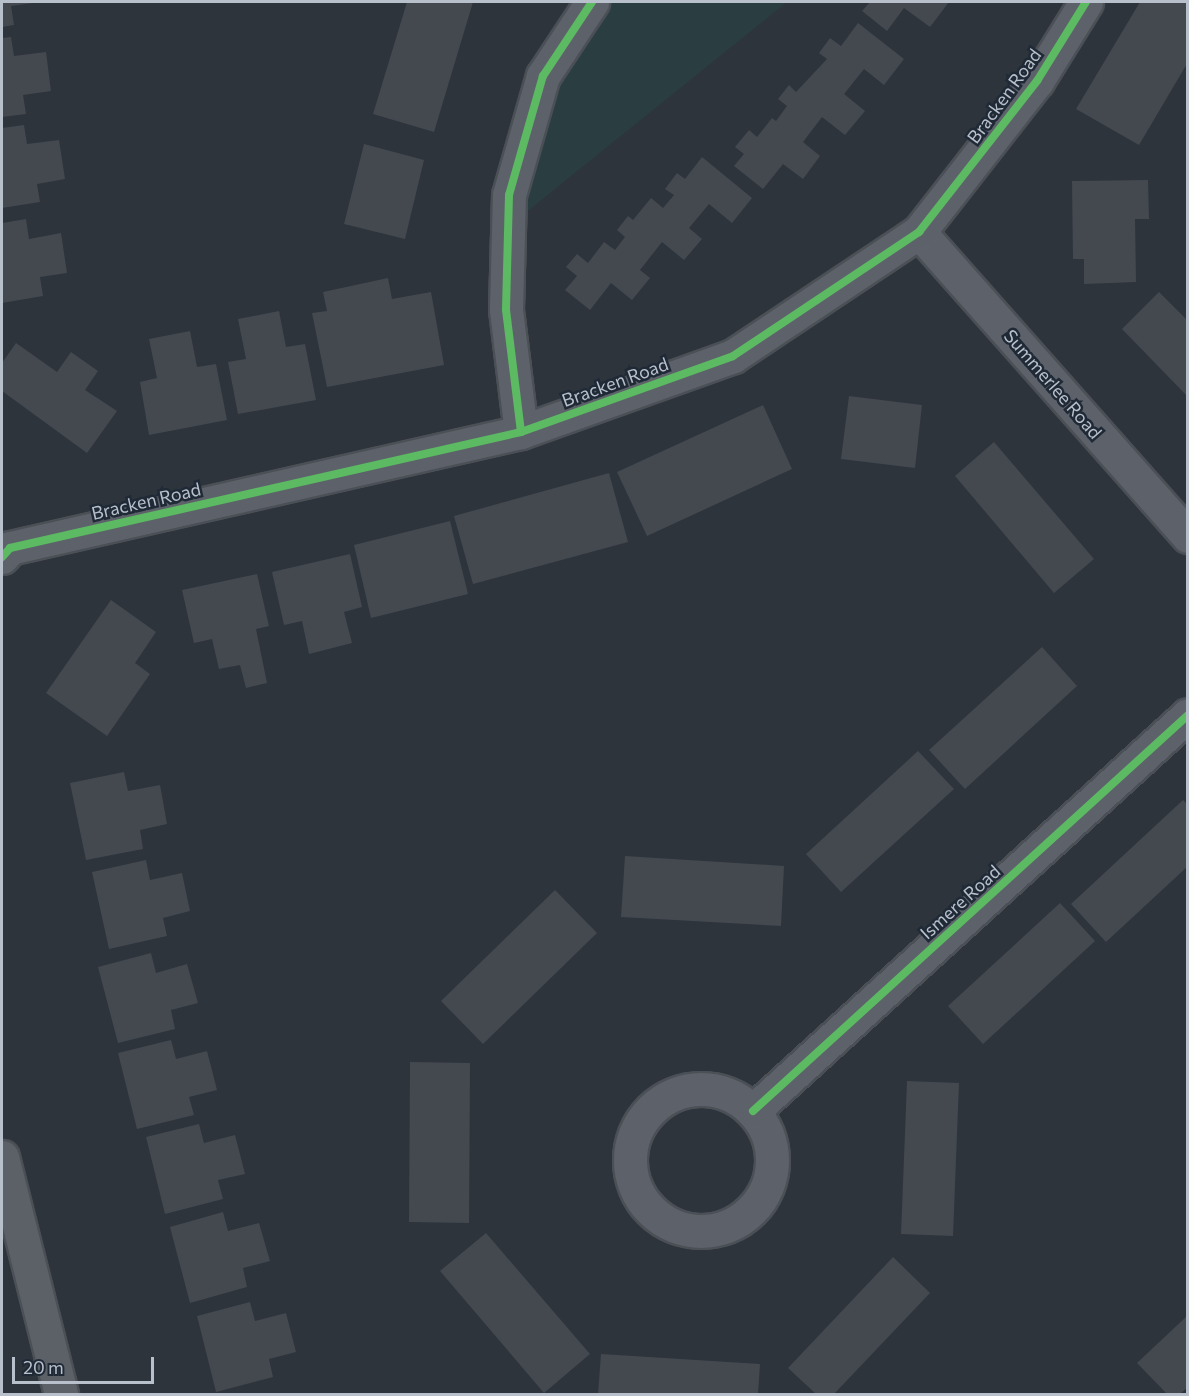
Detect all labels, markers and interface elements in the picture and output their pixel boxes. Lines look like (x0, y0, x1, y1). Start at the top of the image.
street label: Bracken Road (962, 45, 1046, 147)
street label: Summerlee Road (1000, 325, 1106, 443)
street label: Bracken Road (559, 353, 671, 411)
street label: Bracken Road (89, 478, 203, 524)
street label: Ismere Road (916, 860, 1004, 944)
scale bar (15, 1345, 158, 1383)
text: 20 m (23, 1356, 64, 1378)

